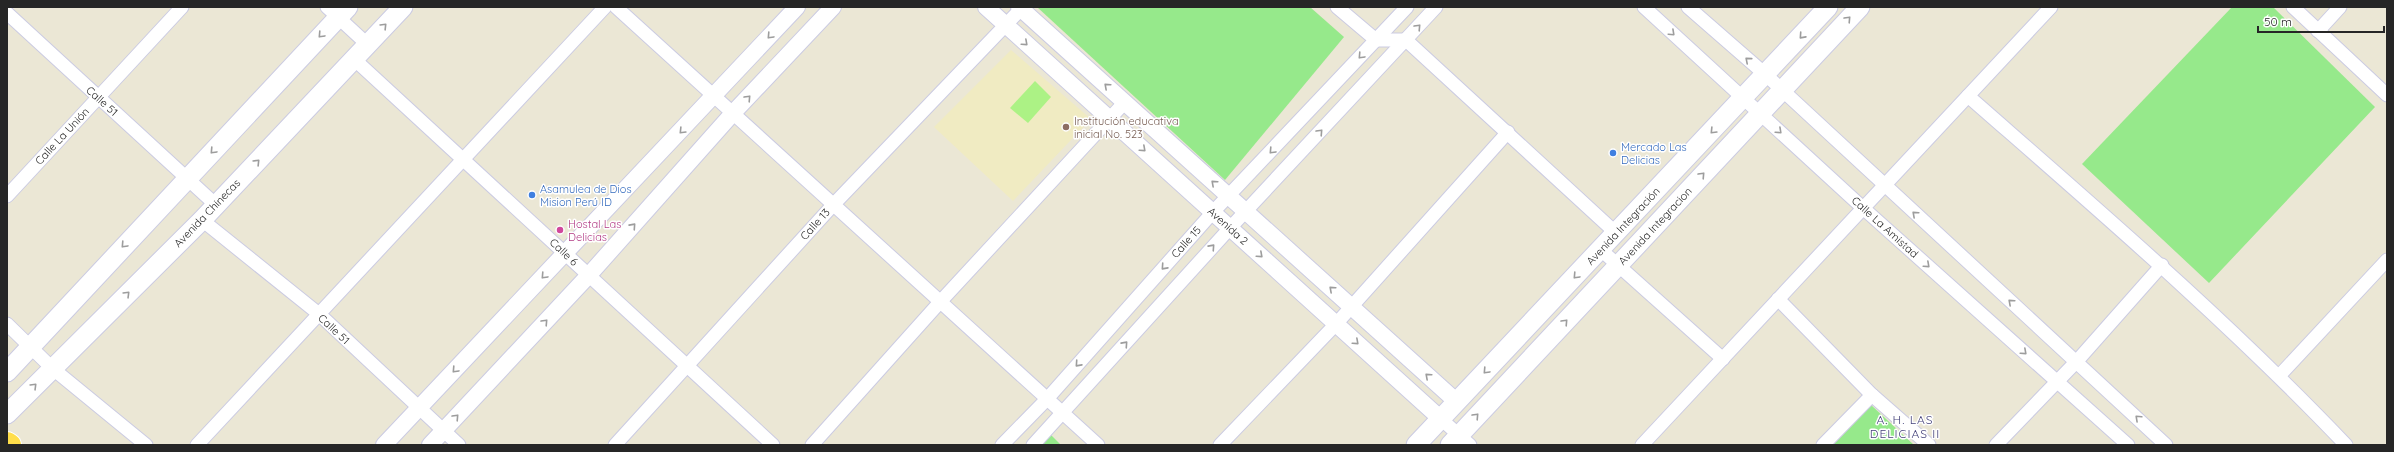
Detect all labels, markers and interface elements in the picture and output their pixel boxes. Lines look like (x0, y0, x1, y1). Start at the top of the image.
scale bar (2258, 8, 2384, 34)
text: 50 m (2264, 14, 2292, 29)
one-way arrow (1843, 16, 1851, 24)
one-way arrow (379, 23, 387, 31)
one-way arrow (1414, 24, 1421, 32)
one-way arrow (1668, 29, 1675, 36)
one-way arrow (318, 30, 326, 38)
one-way arrow (768, 31, 775, 39)
one-way arrow (1799, 31, 1807, 39)
one-way arrow (1021, 38, 1028, 45)
one-way arrow (1358, 51, 1366, 59)
one-way arrow (1745, 57, 1752, 64)
street label: Calle 51 (83, 83, 121, 119)
one-way arrow (1105, 84, 1112, 91)
one-way arrow (743, 95, 750, 103)
street label: Calle La Unión (32, 104, 92, 168)
place label: Institución educativa inicial No. 523 (1074, 114, 1179, 141)
marker: Institución educativa inicial No. 523 (1061, 122, 1071, 132)
one-way arrow (679, 126, 687, 134)
one-way arrow (1710, 126, 1718, 134)
one-way arrow (1774, 126, 1781, 133)
one-way arrow (1315, 129, 1323, 137)
place label: Mercado Las Delicias (1621, 140, 1687, 167)
one-way arrow (1138, 144, 1145, 151)
one-way arrow (211, 146, 218, 153)
one-way arrow (1269, 146, 1277, 154)
marker: Mercado Las Delicias (1608, 148, 1618, 158)
one-way arrow (252, 159, 260, 167)
one-way arrow (1697, 173, 1704, 180)
street label: Avenida Chinecas (171, 176, 243, 250)
one-way arrow (1211, 180, 1219, 187)
place label: Asamulea de Dios Mision Perú ID (540, 182, 632, 209)
street label: Avenida Integración (1583, 184, 1663, 268)
street label: Avenida Integracion (1615, 184, 1695, 268)
marker: Asamulea de Dios Mision Perú ID (527, 190, 537, 200)
street label: Calle La Amistad (1849, 193, 1921, 261)
street label: Avenida 2 (1205, 204, 1251, 248)
street label: Calle 13 (797, 205, 833, 243)
one-way arrow (1912, 212, 1920, 219)
place label: Hostal Las Delicias (568, 217, 621, 244)
one-way arrow (629, 223, 636, 231)
street label: Calle 15 (1168, 223, 1204, 261)
marker: Hostal Las Delicias (555, 225, 565, 235)
street label: Calle 6 (547, 235, 581, 269)
one-way arrow (122, 241, 129, 248)
one-way arrow (1207, 245, 1214, 252)
one-way arrow (1255, 250, 1262, 257)
one-way arrow (1922, 260, 1930, 268)
one-way arrow (1162, 262, 1169, 269)
one-way arrow (541, 271, 549, 279)
one-way arrow (1573, 271, 1581, 279)
one-way arrow (1329, 286, 1336, 293)
one-way arrow (122, 292, 130, 299)
one-way arrow (2009, 299, 2016, 306)
street label: Calle 51 (315, 311, 353, 347)
one-way arrow (541, 319, 548, 327)
one-way arrow (1560, 319, 1567, 326)
one-way arrow (1351, 337, 1359, 345)
one-way arrow (1120, 341, 1128, 349)
one-way arrow (2019, 347, 2027, 354)
one-way arrow (1075, 359, 1083, 367)
one-way arrow (452, 365, 459, 373)
one-way arrow (1484, 366, 1491, 374)
one-way arrow (1425, 373, 1433, 380)
one-way arrow (30, 383, 37, 391)
district label: A. H. LAS DELICIAS II (1870, 412, 1940, 441)
one-way arrow (452, 414, 459, 421)
one-way arrow (1472, 414, 1479, 421)
one-way arrow (2135, 416, 2143, 423)

